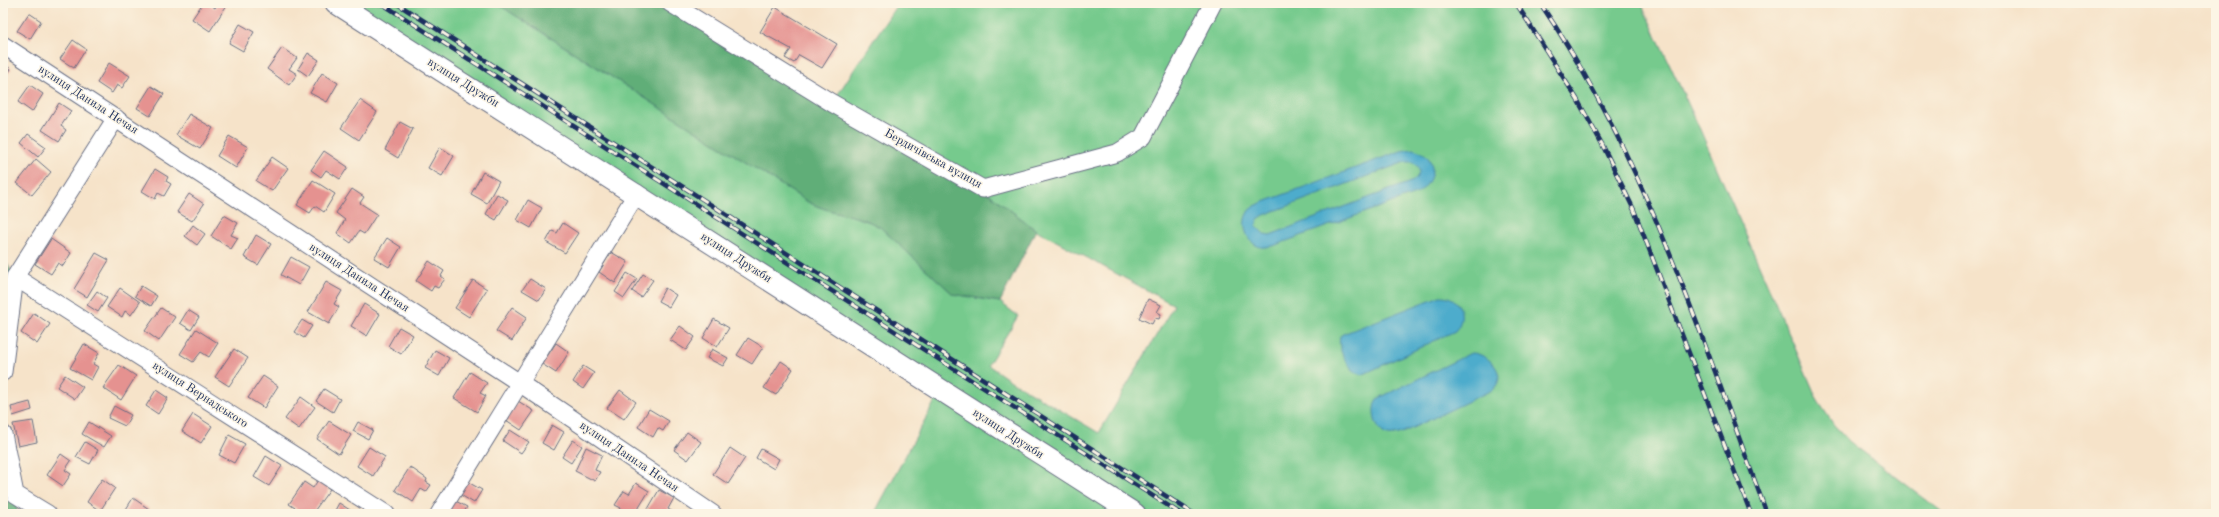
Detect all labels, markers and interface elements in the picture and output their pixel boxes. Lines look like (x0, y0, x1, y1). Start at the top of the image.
street label: вулиця Дружби (425, 56, 501, 110)
street label: вулиця Данила Нечая (36, 63, 140, 137)
street label: Бердичівська вулиця (882, 126, 984, 191)
street label: вулиця Дружби (698, 231, 774, 285)
street label: вулиця Данила Нечая (307, 241, 411, 315)
street label: вулиця Вернадського (150, 360, 250, 430)
street label: вулиця Дружби (970, 407, 1046, 461)
street label: вулиця Данила Нечая (577, 419, 681, 495)

